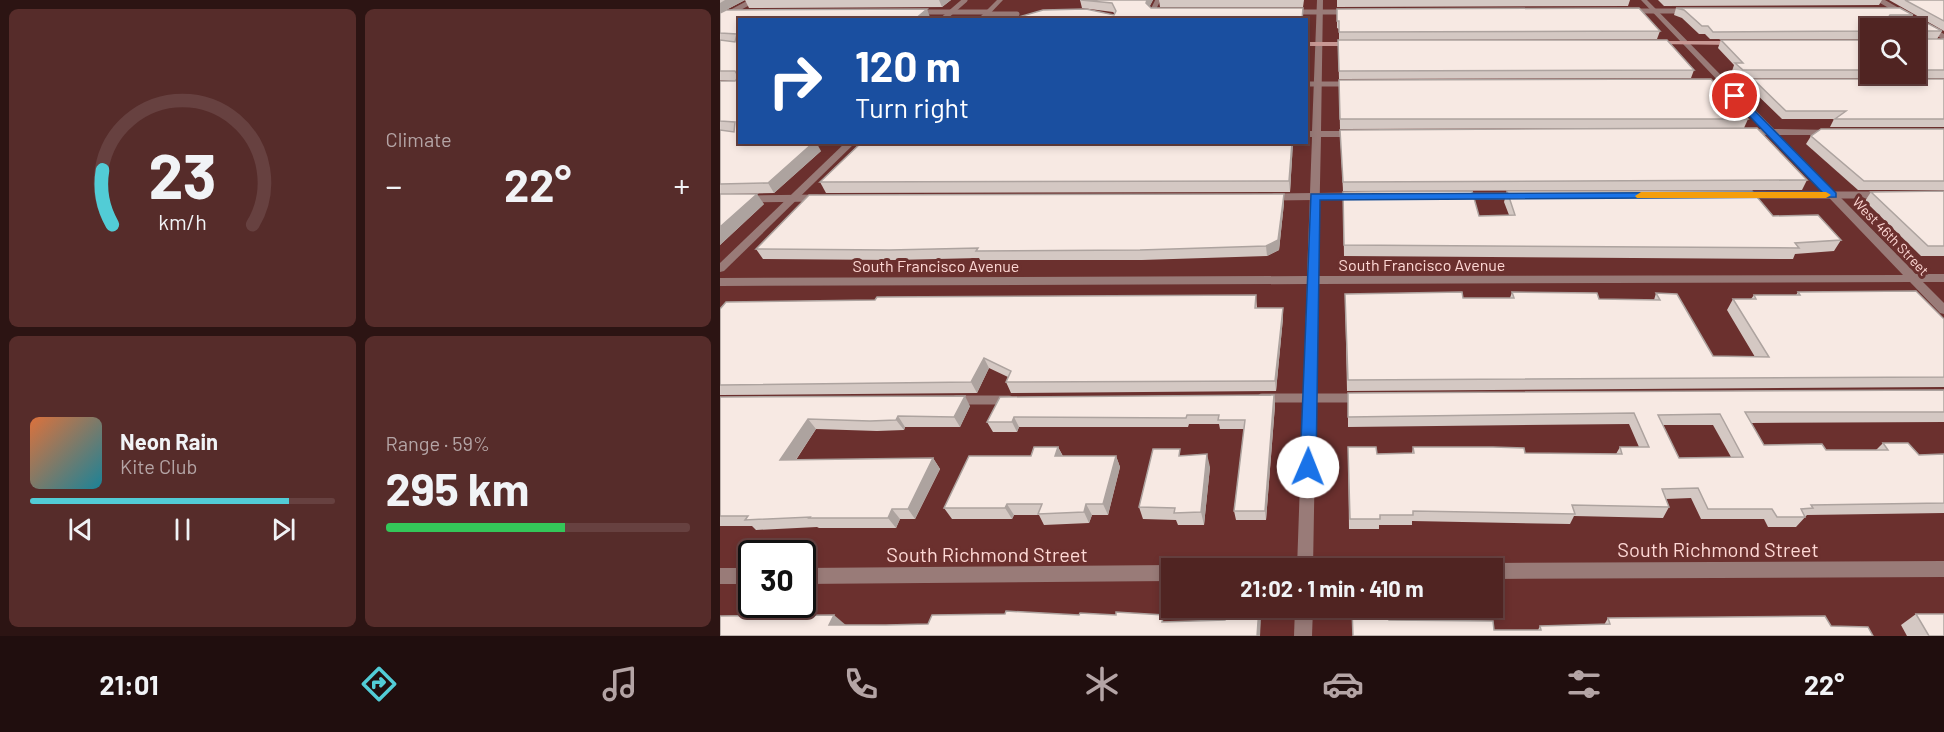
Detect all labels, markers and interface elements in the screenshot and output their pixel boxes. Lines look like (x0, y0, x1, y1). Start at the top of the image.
map controls (1860, 18, 1926, 84)
button: search (1860, 18, 1926, 84)
text: 120 m (855, 40, 961, 90)
icon: right (756, 42, 834, 120)
pin (1709, 70, 1760, 121)
icon: arrive (1718, 79, 1751, 112)
text: Turn right (855, 91, 969, 123)
text: Climate (386, 127, 452, 151)
text: 23 (148, 137, 216, 211)
text: 22° (504, 157, 571, 211)
text: − (386, 165, 402, 205)
text: + (673, 165, 690, 205)
street label: West 46th Street (1849, 193, 1933, 279)
text: km/h (158, 209, 207, 234)
street label: South Francisco Avenue (1339, 255, 1505, 274)
street label: South Francisco Avenue (853, 256, 1019, 275)
text: Neon Rain (120, 428, 218, 454)
text: Range · 59% (386, 431, 490, 455)
position arrow (1276, 435, 1340, 499)
text: Kite Club (120, 454, 197, 478)
text: 295 km (386, 461, 529, 515)
icon: previous (64, 513, 97, 546)
icon: pause (166, 513, 199, 546)
icon: next (267, 513, 300, 546)
street label: South Richmond Street (1617, 537, 1819, 561)
speed limit sign: 30 (738, 540, 816, 618)
street label: South Richmond Street (886, 542, 1088, 566)
text: 21:02 · 1 min · 410 m (1240, 575, 1424, 601)
icon: directions (358, 663, 400, 705)
icon: music (599, 663, 641, 705)
icon: phone (840, 663, 882, 705)
icon: climate (1081, 663, 1123, 705)
icon: car (1322, 663, 1364, 705)
icon: filters (1563, 663, 1605, 705)
text: 21:01 (100, 668, 159, 700)
text: 22° (1804, 668, 1844, 700)

